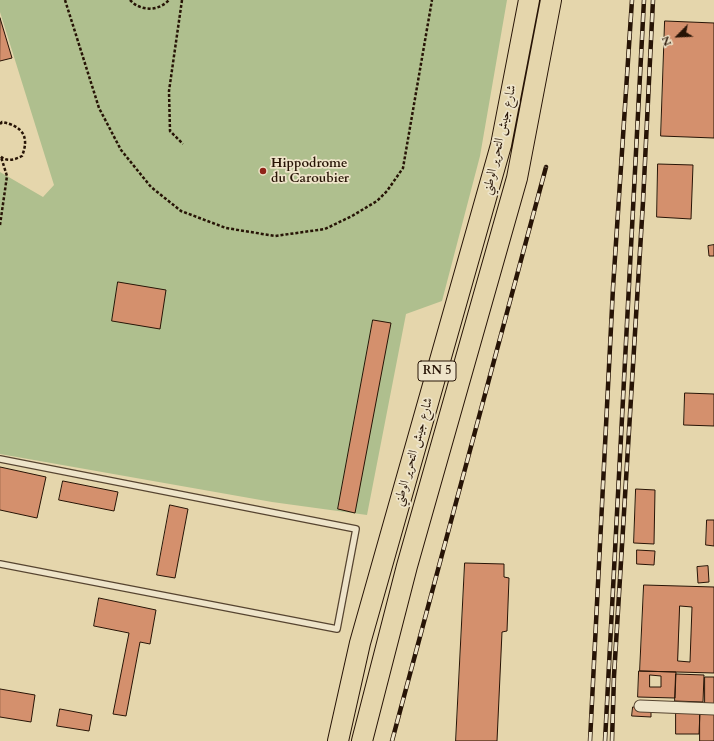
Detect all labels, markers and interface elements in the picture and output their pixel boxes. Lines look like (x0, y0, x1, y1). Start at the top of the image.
north arrow (658, 16, 698, 56)
text: N (658, 34, 675, 49)
street label: شارع جيش التحرير الوطني (480, 83, 520, 197)
place label: Hippodrome du Caroubier (271, 156, 349, 187)
marker: Hippodrome du Caroubier (258, 166, 268, 176)
road number: RN 5 (418, 361, 456, 381)
street label: شارع جيش التحرير الوطني (391, 396, 437, 508)

